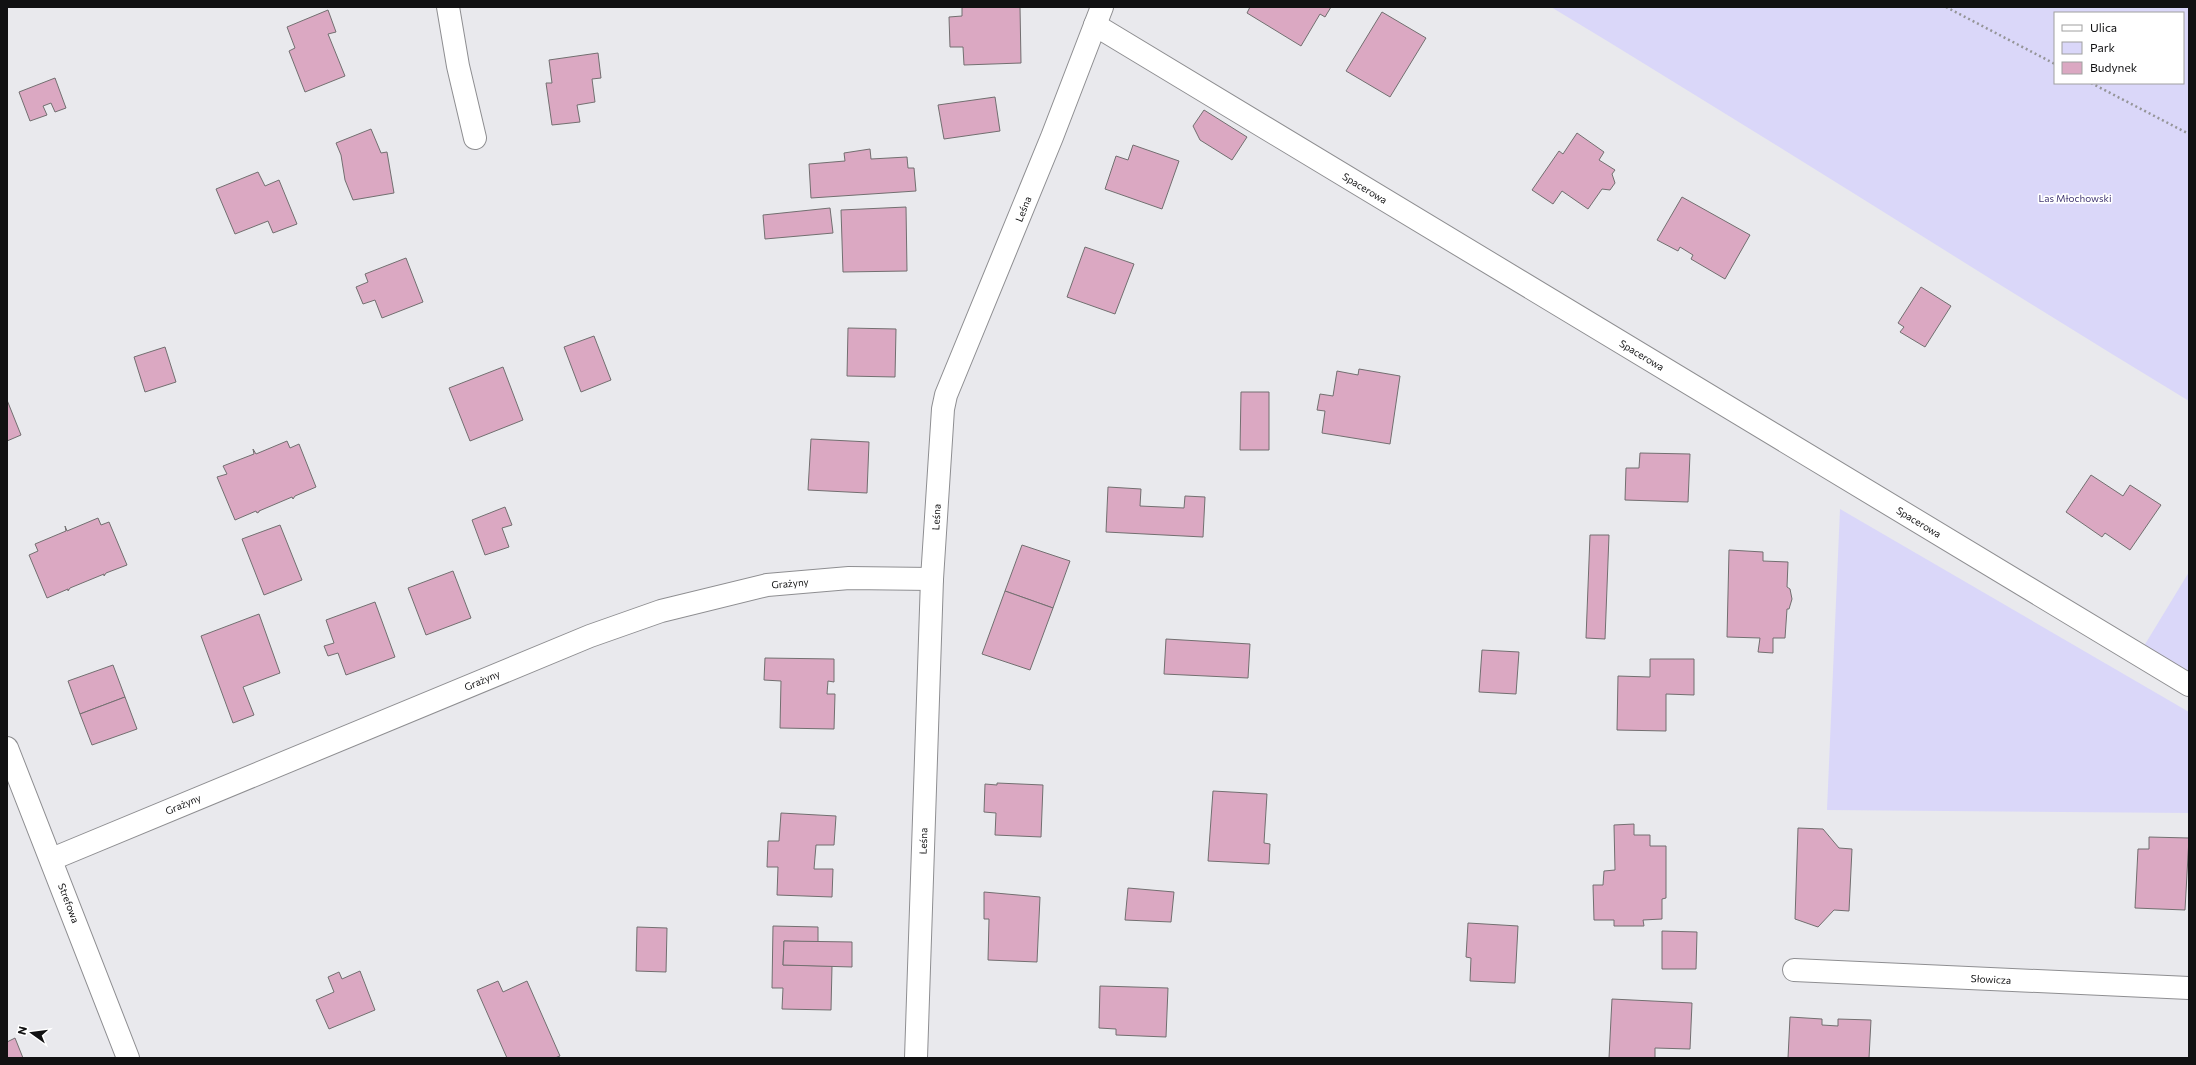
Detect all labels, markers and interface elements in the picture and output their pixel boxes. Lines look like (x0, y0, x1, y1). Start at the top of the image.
legend (2054, 12, 2184, 84)
text: Ulica (2090, 20, 2117, 34)
text: Park (2090, 40, 2116, 54)
text: Budynek (2090, 60, 2138, 74)
street label: Spacerowa (1340, 170, 1390, 206)
park label: Las Młochowski (2039, 192, 2111, 204)
street label: Leśna (1012, 194, 1034, 224)
street label: Spacerowa (1617, 337, 1667, 373)
street label: Leśna (929, 503, 943, 531)
street label: Spacerowa (1894, 504, 1944, 540)
street label: Grażyny (771, 575, 809, 591)
street label: Grażyny (462, 667, 502, 693)
street label: Grażyny (163, 791, 203, 817)
street label: Leśna (917, 828, 929, 854)
street label: Strefowa (56, 881, 82, 925)
street label: Słowicza (1971, 972, 2011, 986)
north arrow (12, 1013, 52, 1053)
text: N (15, 1025, 29, 1036)

